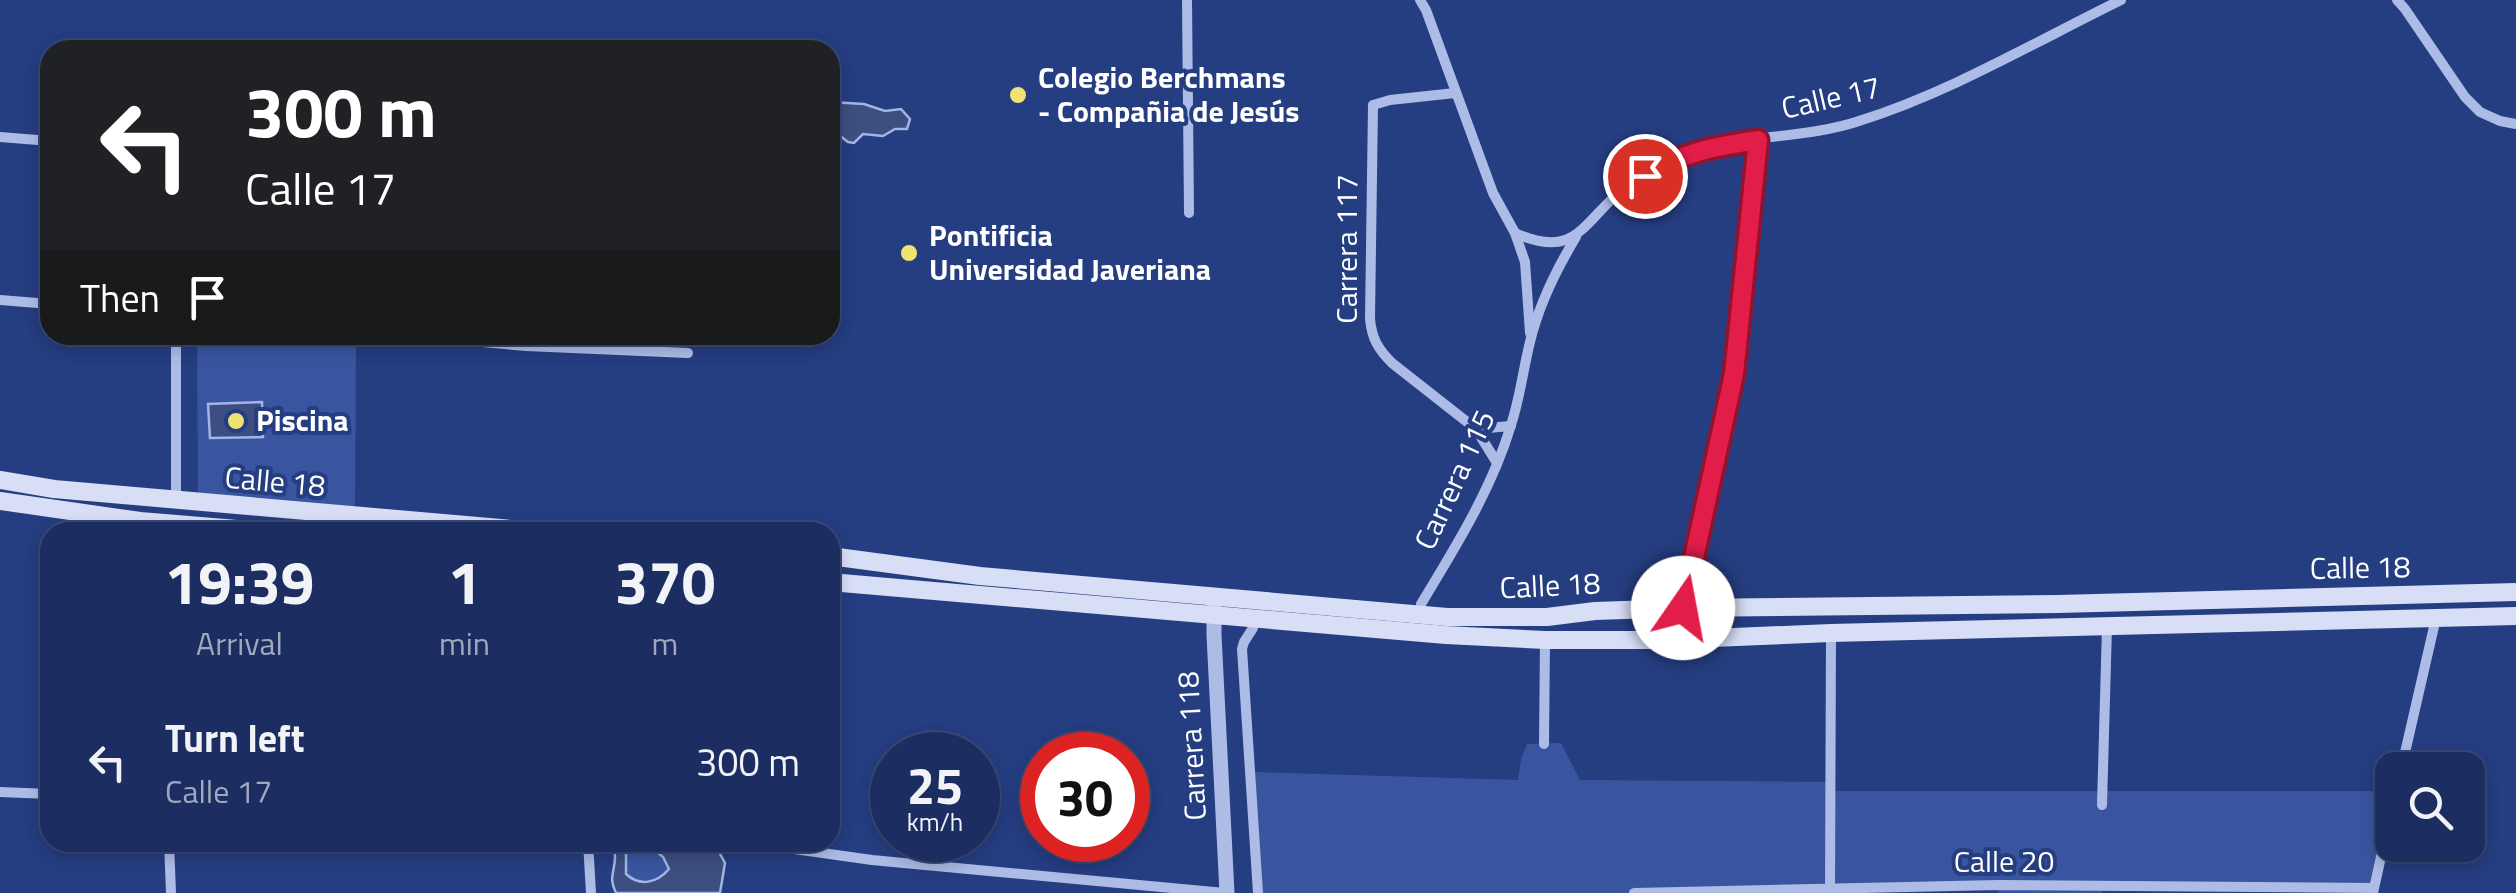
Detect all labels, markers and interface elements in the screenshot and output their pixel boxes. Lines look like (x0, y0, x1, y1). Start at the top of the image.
place label: Colegio Berchmans - Compañia de Jesús (1038, 54, 1299, 134)
text: 300 m (245, 58, 437, 164)
street label: Calle 17 (1777, 63, 1885, 131)
icon: left (80, 80, 210, 210)
marker: Colegio Berchmans - Compañia de Jesús (1007, 84, 1029, 106)
pin (1603, 134, 1688, 219)
icon: arrive (1618, 149, 1673, 204)
text: Calle 17 (245, 154, 396, 222)
street label: Carrera 117 (1323, 174, 1369, 324)
place label: Pontificia Universidad Javeriana (929, 212, 1211, 292)
marker: Pontificia Universidad Javeriana (898, 242, 920, 264)
text: Then (80, 269, 160, 327)
icon: arrive (180, 270, 235, 325)
place label: Piscina (256, 397, 349, 443)
street label: Carrera 115 (1402, 402, 1507, 557)
marker: Piscina (225, 410, 247, 432)
street label: Calle 18 (223, 454, 327, 508)
text: 19:39 (165, 536, 314, 627)
text: 1 (448, 536, 481, 627)
text: 370 (615, 536, 715, 627)
street label: Calle 18 (2309, 543, 2411, 591)
position arrow (1631, 556, 1735, 660)
street label: Calle 18 (1499, 559, 1601, 611)
text: Arrival (196, 619, 283, 667)
text: min (439, 619, 490, 667)
text: m (652, 619, 678, 667)
street label: Carrera 118 (1164, 670, 1218, 822)
text: Turn left (165, 709, 305, 767)
speed limit sign: 30 (1020, 732, 1150, 862)
text: 300 m (696, 733, 800, 791)
icon: left (80, 735, 135, 790)
text: 25 (907, 747, 963, 823)
map controls (2375, 752, 2485, 862)
button: search (2375, 752, 2485, 862)
text: Calle 17 (165, 767, 272, 815)
text: km/h (907, 803, 963, 841)
street label: Calle 20 (1954, 838, 2054, 884)

